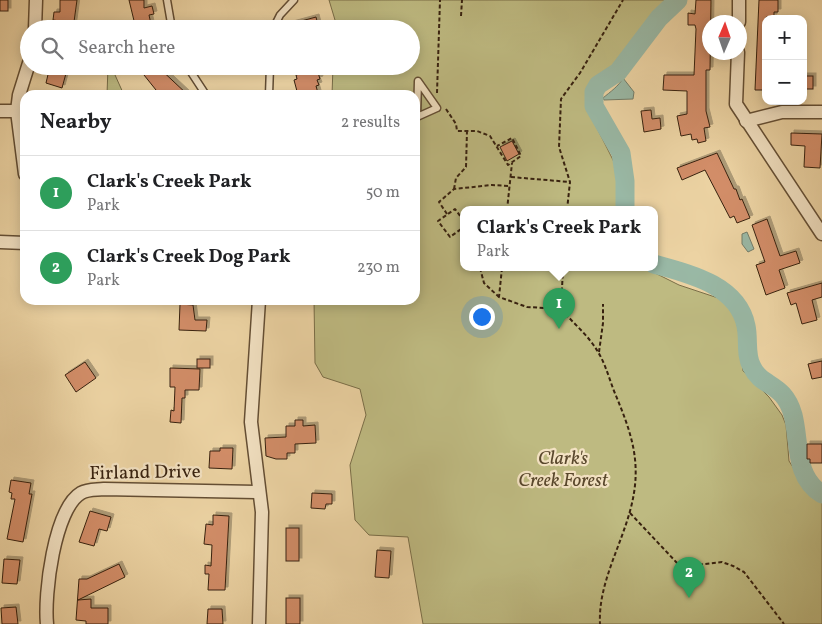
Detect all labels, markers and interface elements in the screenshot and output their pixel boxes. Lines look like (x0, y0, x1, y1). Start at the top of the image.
north arrow (702, 15, 747, 60)
map controls (762, 15, 807, 105)
button: + (762, 15, 807, 60)
search box (20, 20, 420, 75)
icon: search (38, 34, 66, 62)
text: Search here (78, 35, 175, 61)
button: − (762, 60, 807, 105)
text: Nearby (40, 108, 111, 137)
text: 2 results (341, 112, 400, 134)
text: Clark's Creek Park (87, 169, 252, 195)
text: 1 (53, 182, 59, 204)
text: 50 m (366, 182, 400, 204)
text: Park (87, 195, 120, 217)
popup (460, 206, 658, 271)
text: Clark's Creek Park (477, 215, 641, 241)
text: Park (477, 241, 509, 263)
text: Clark's Creek Dog Park (87, 244, 291, 270)
text: 2 (52, 257, 60, 279)
text: 230 m (357, 257, 400, 279)
text: Park (87, 270, 120, 292)
pin: 1 (543, 288, 575, 329)
your location (469, 304, 495, 330)
park label: Clark's Creek Forest (518, 446, 609, 494)
street label: Firland Drive (89, 459, 201, 487)
pin: 2 (673, 557, 705, 598)

